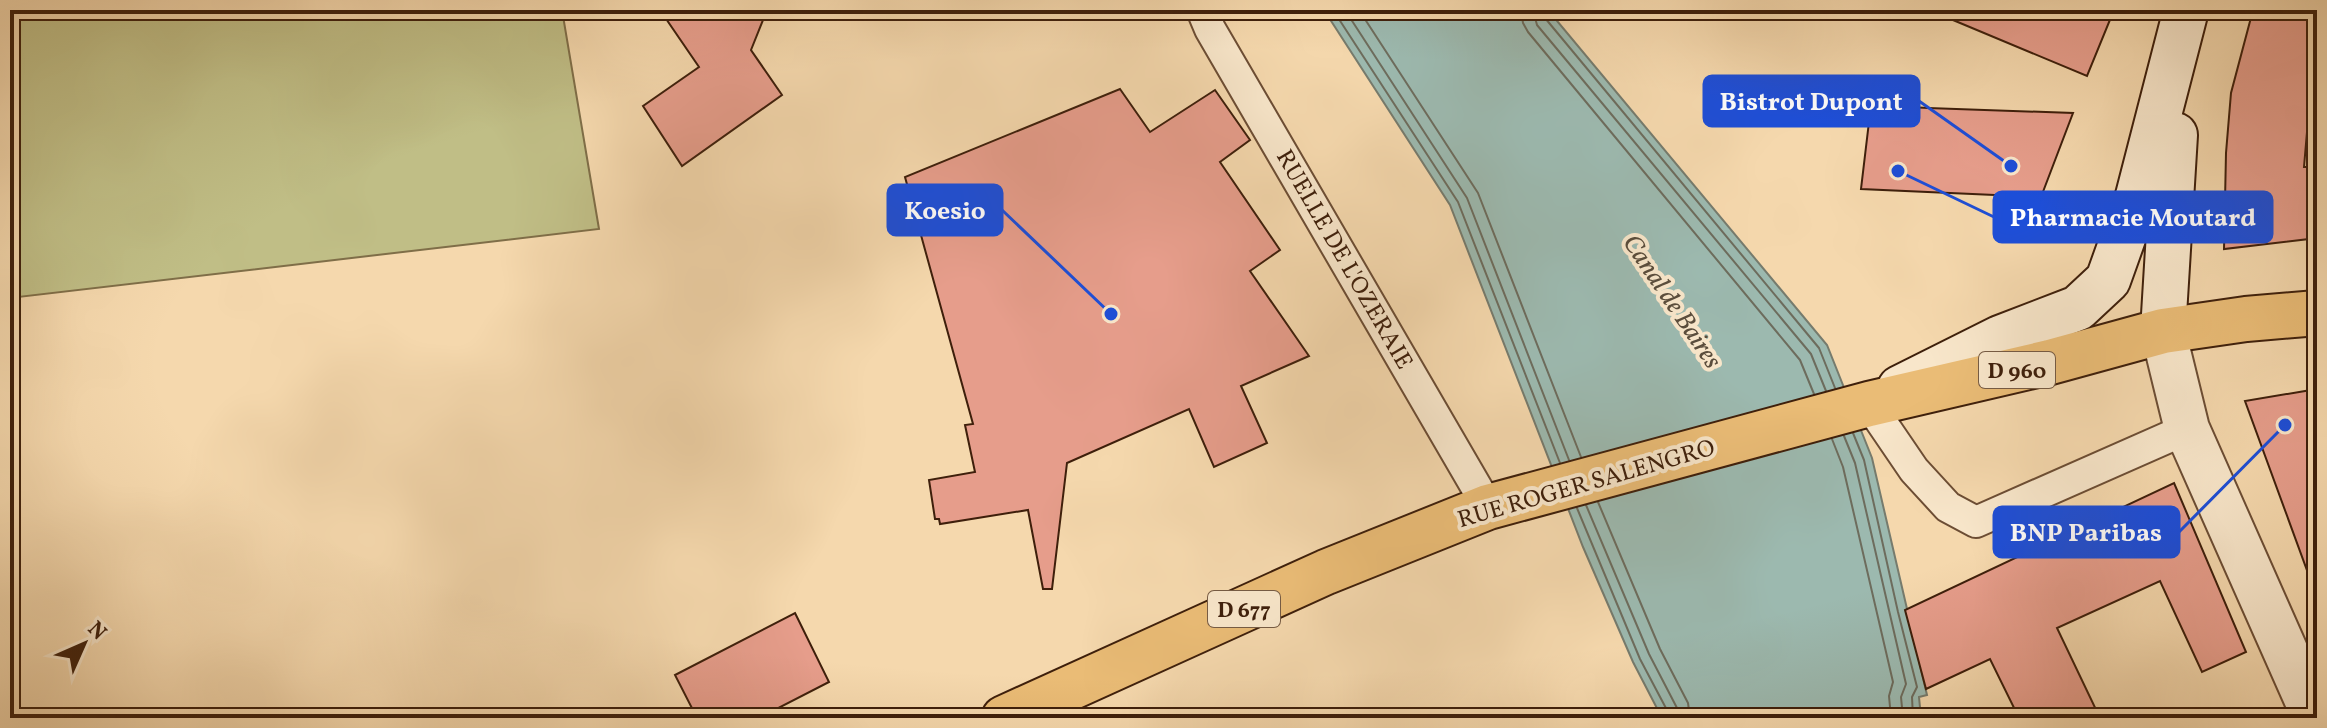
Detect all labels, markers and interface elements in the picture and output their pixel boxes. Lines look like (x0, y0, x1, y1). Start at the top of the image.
callout: Bistrot Dupont (1704, 76, 1919, 126)
text: Bistrot Dupont (1719, 85, 1903, 121)
street label: RUELLE DE L'OZERAIE (1266, 144, 1420, 376)
callout: Koesio (888, 185, 1002, 235)
callout: Pharmacie Moutard (1994, 192, 2272, 242)
text: Koesio (904, 194, 986, 230)
text: Pharmacie Moutard (2010, 201, 2256, 237)
water label: Canal de Baires (1613, 228, 1730, 377)
road number: D 960 (1979, 352, 2055, 388)
street label: RUE ROGER SALENGRO (1454, 432, 1719, 538)
callout: BNP Paribas (1994, 507, 2179, 557)
text: BNP Paribas (2010, 516, 2162, 552)
road number: D 677 (1208, 591, 1280, 627)
north arrow (44, 604, 124, 684)
text: N (80, 615, 113, 648)

